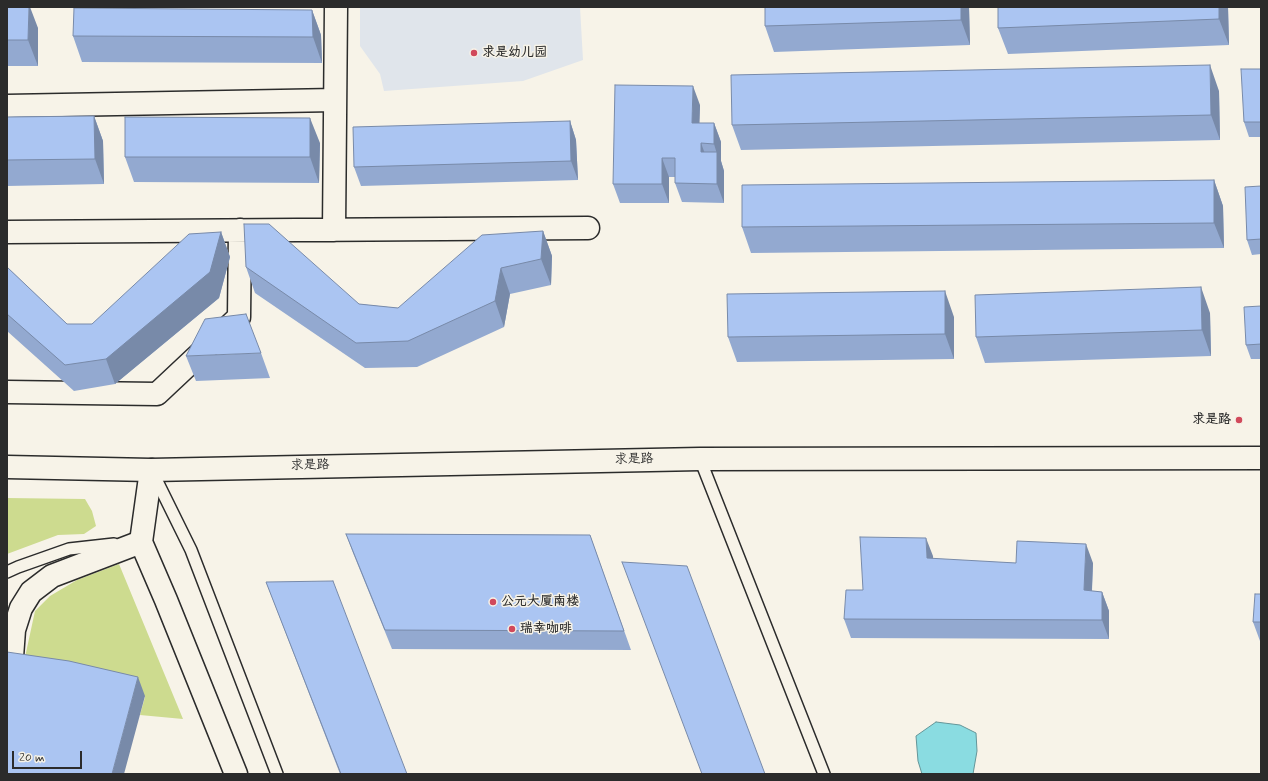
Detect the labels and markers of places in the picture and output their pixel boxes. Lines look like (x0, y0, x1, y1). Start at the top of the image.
place label: 求是幼儿园 (482, 45, 547, 61)
marker: 求是幼儿园 (469, 48, 479, 58)
place label: 求是路 (1192, 412, 1231, 428)
marker: 求是路 (1234, 415, 1244, 425)
place label: 公元大厦南楼 (501, 594, 579, 610)
marker: 公元大厦南楼 (488, 597, 498, 607)
place label: 瑞幸咖啡 (520, 621, 572, 637)
marker: 瑞幸咖啡 (507, 624, 517, 634)

